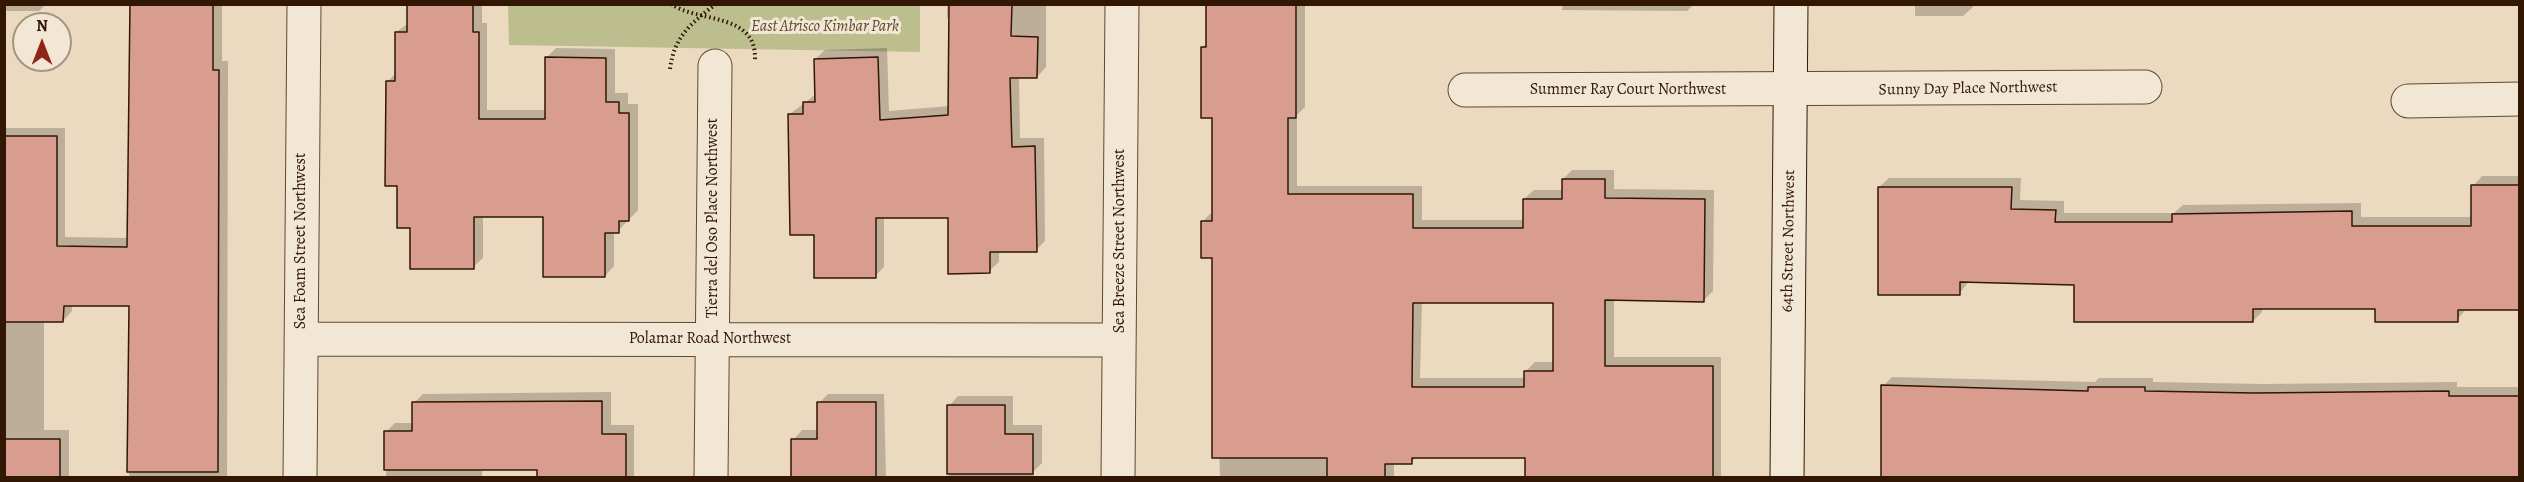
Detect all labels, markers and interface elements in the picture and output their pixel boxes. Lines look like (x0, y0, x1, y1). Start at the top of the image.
north arrow (12, 12, 72, 72)
text: N (36, 15, 48, 37)
park label: East Atrisco Kimbar Park (751, 17, 899, 37)
street label: Sunny Day Place Northwest (1878, 78, 2058, 100)
street label: Summer Ray Court Northwest (1530, 80, 1726, 100)
street label: Tierra del Oso Place Northwest (703, 118, 723, 318)
street label: Sea Breeze Street Northwest (1110, 149, 1130, 333)
street label: Sea Foam Street Northwest (291, 153, 311, 329)
street label: 64th Street Northwest (1778, 169, 1800, 313)
street label: Polamar Road Northwest (629, 329, 791, 349)

